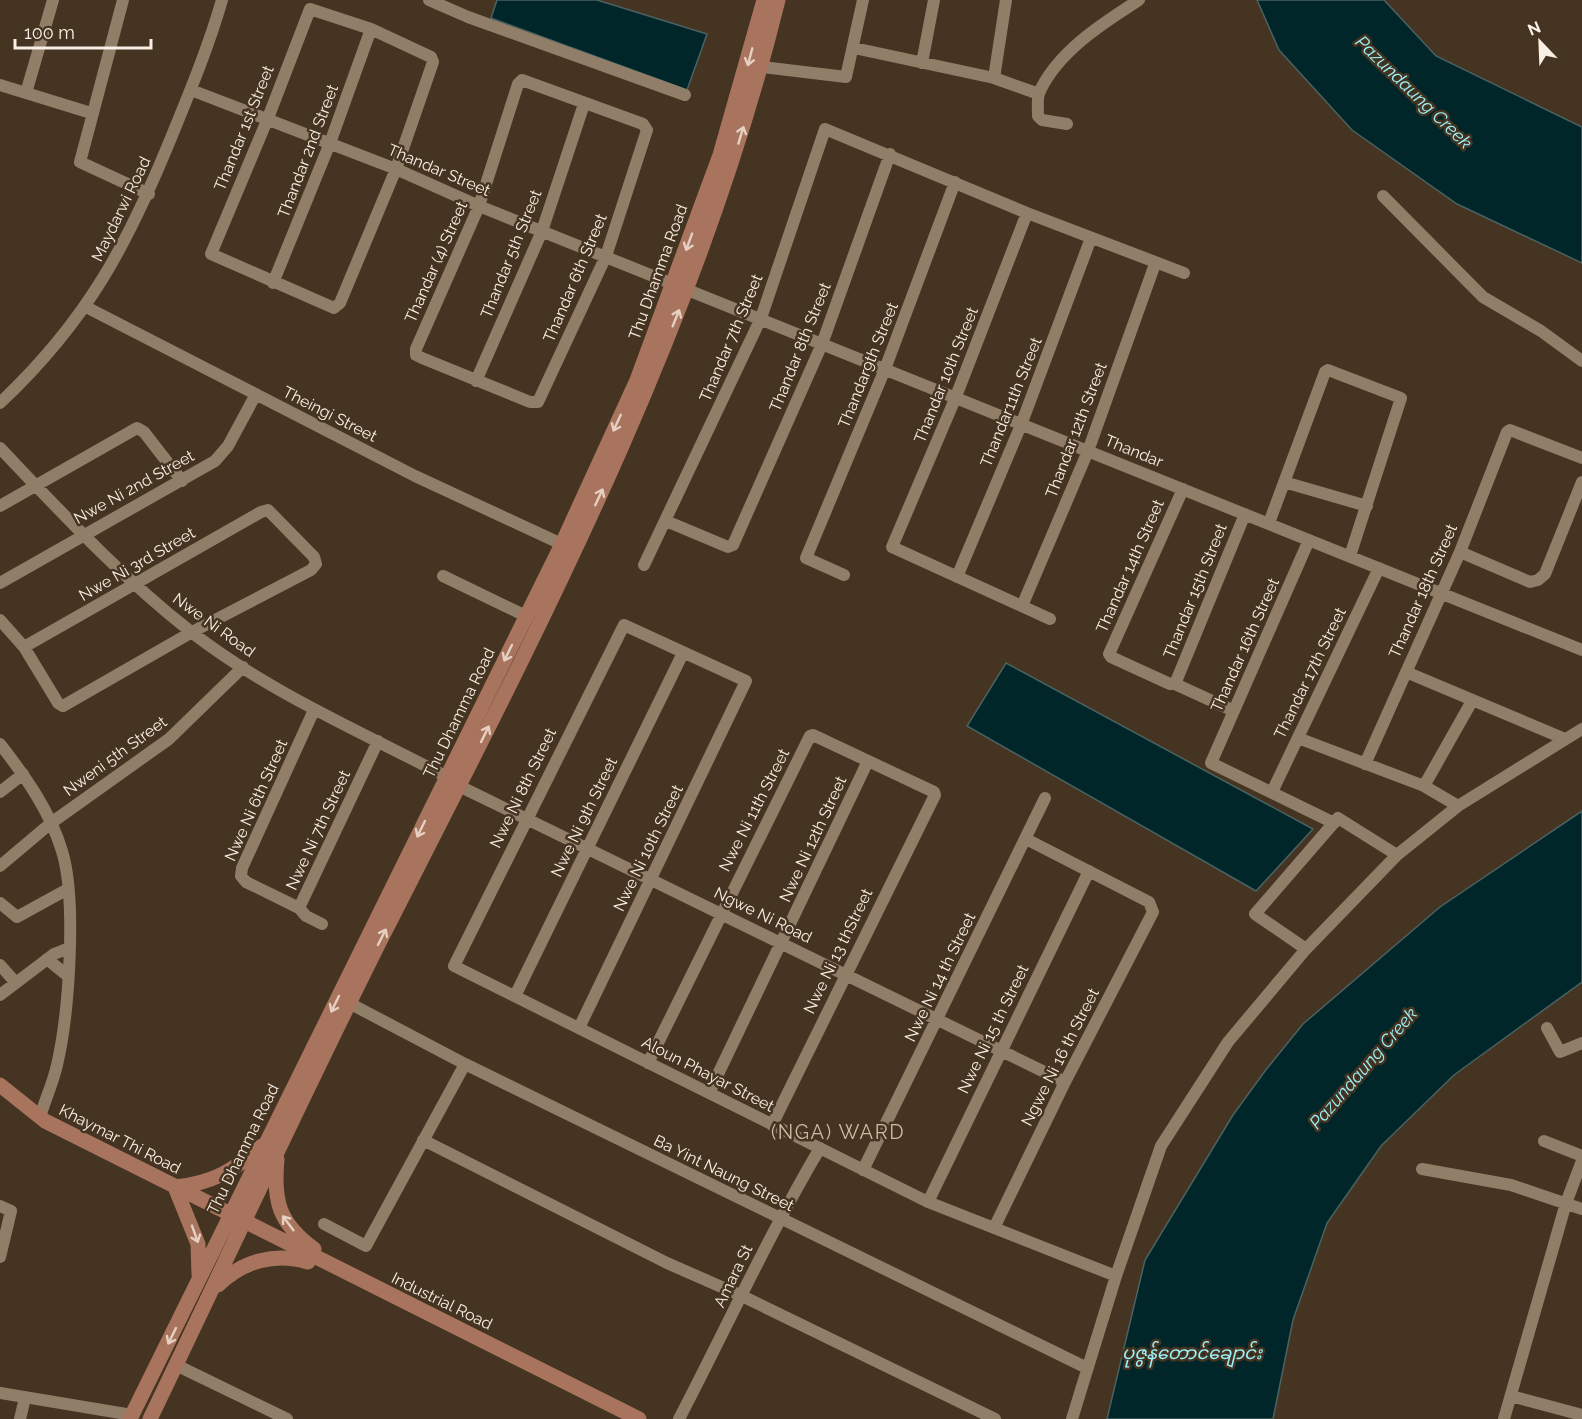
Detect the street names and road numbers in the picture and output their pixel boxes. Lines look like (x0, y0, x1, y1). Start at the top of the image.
street label: Thandar 1st Street (210, 62, 278, 193)
street label: Thandar 2nd Street (274, 81, 342, 220)
street label: Thandar Street (385, 140, 494, 200)
street label: Maydarwi Road (87, 154, 155, 264)
street label: Thandar 5th Street (477, 186, 546, 321)
street label: Thandar (4) Street (401, 198, 472, 326)
street label: Thu Dhamma Road (625, 202, 691, 342)
street label: Thandar 6th Street (539, 210, 611, 345)
street label: Thandar 7th Street (696, 271, 767, 405)
street label: Thandar 8th Street (765, 279, 835, 414)
street label: Thandar9th Street (834, 299, 902, 431)
street label: Thandar 10th Street (910, 304, 982, 446)
street label: Thandar11th Street (976, 334, 1046, 470)
street label: Thandar 12th Street (1041, 359, 1111, 500)
street label: Theingi Street (280, 382, 381, 446)
street label: Thandar (1102, 431, 1166, 471)
street label: Nwe Ni 2nd Street (71, 446, 198, 528)
street label: Thandar 14th Street (1092, 496, 1168, 636)
street label: Thandar 15th Street (1159, 520, 1231, 661)
street label: Thandar 18th Street (1385, 521, 1461, 661)
street label: Nwe Ni 3rd Street (76, 523, 199, 605)
street label: Thandar 16th Street (1207, 574, 1283, 715)
street label: Nwe Ni Road (169, 589, 259, 661)
street label: Thandar 17th Street (1270, 604, 1350, 742)
street label: Thu Dhamma Road (419, 645, 499, 781)
street label: Nweni 5th Street (60, 712, 171, 800)
street label: Nwe Ni 8th Street (486, 724, 561, 851)
street label: Nwe Ni 6th Street (221, 736, 292, 864)
street label: Nwe Ni 11th Street (715, 745, 793, 875)
street label: Nwe Ni 9th Street (547, 753, 622, 880)
street label: Nwe Ni 7th Street (282, 766, 354, 893)
street label: Nwe Ni 12th Street (775, 772, 851, 905)
street label: Nwe Ni 10th Street (609, 781, 687, 914)
street label: Ngwe Ni Road (711, 883, 815, 947)
street label: Nwe Ni 13 thStreet (799, 885, 877, 1017)
street label: Nwe Ni 14 th Street (901, 909, 980, 1045)
street label: Nwe Ni 15 th Street (954, 961, 1033, 1097)
street label: Ngwe Ni 16 th Street (1017, 984, 1103, 1129)
street label: Aloun Phayar Street (639, 1032, 778, 1116)
street label: Thu Dhamma Road (203, 1081, 283, 1217)
street label: Khaymar Thi Road (56, 1100, 184, 1178)
street label: Ba Yint Naung Street (651, 1131, 798, 1215)
street label: Amara St (710, 1241, 757, 1311)
street label: Industrial Road (388, 1268, 496, 1334)

